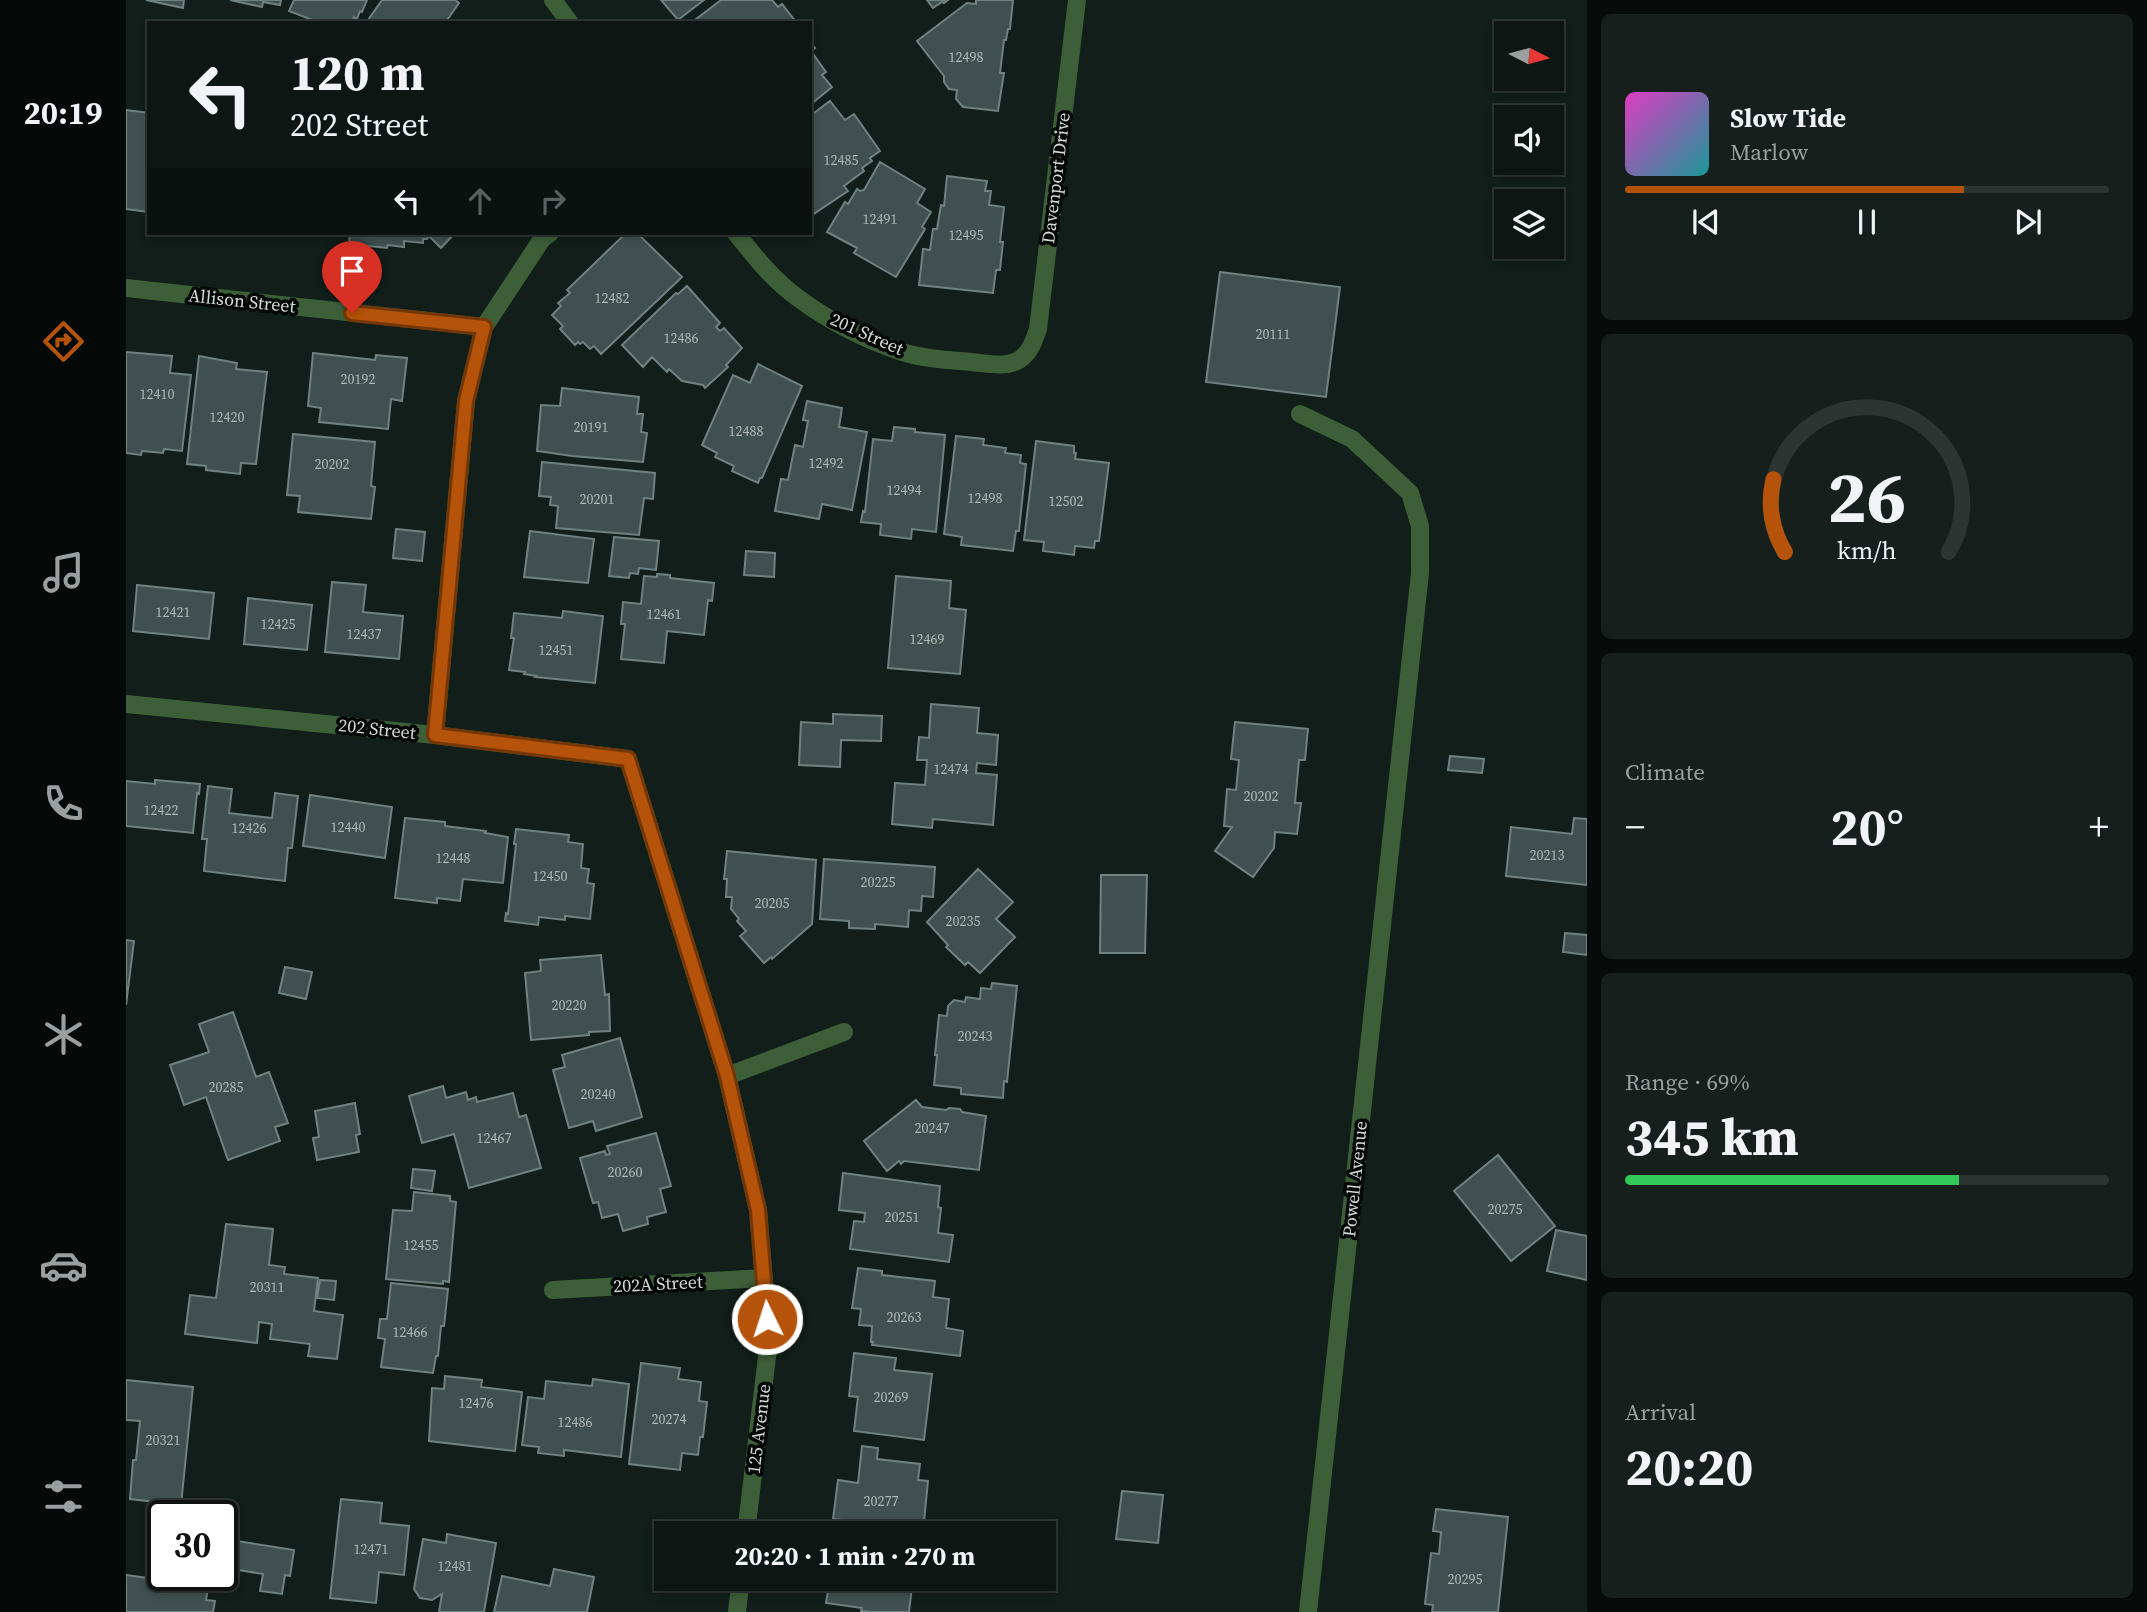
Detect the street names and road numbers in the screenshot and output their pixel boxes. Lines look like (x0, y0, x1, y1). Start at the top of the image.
street label: Davenport Drive (1035, 111, 1076, 245)
street label: Allison Street (187, 282, 297, 319)
street label: 201 Street (827, 306, 908, 361)
street label: 202 Street (337, 712, 417, 745)
street label: Powell Avenue (1336, 1120, 1373, 1238)
street label: 202A Street (613, 1269, 704, 1298)
street label: 125 Avenue (741, 1383, 776, 1475)

